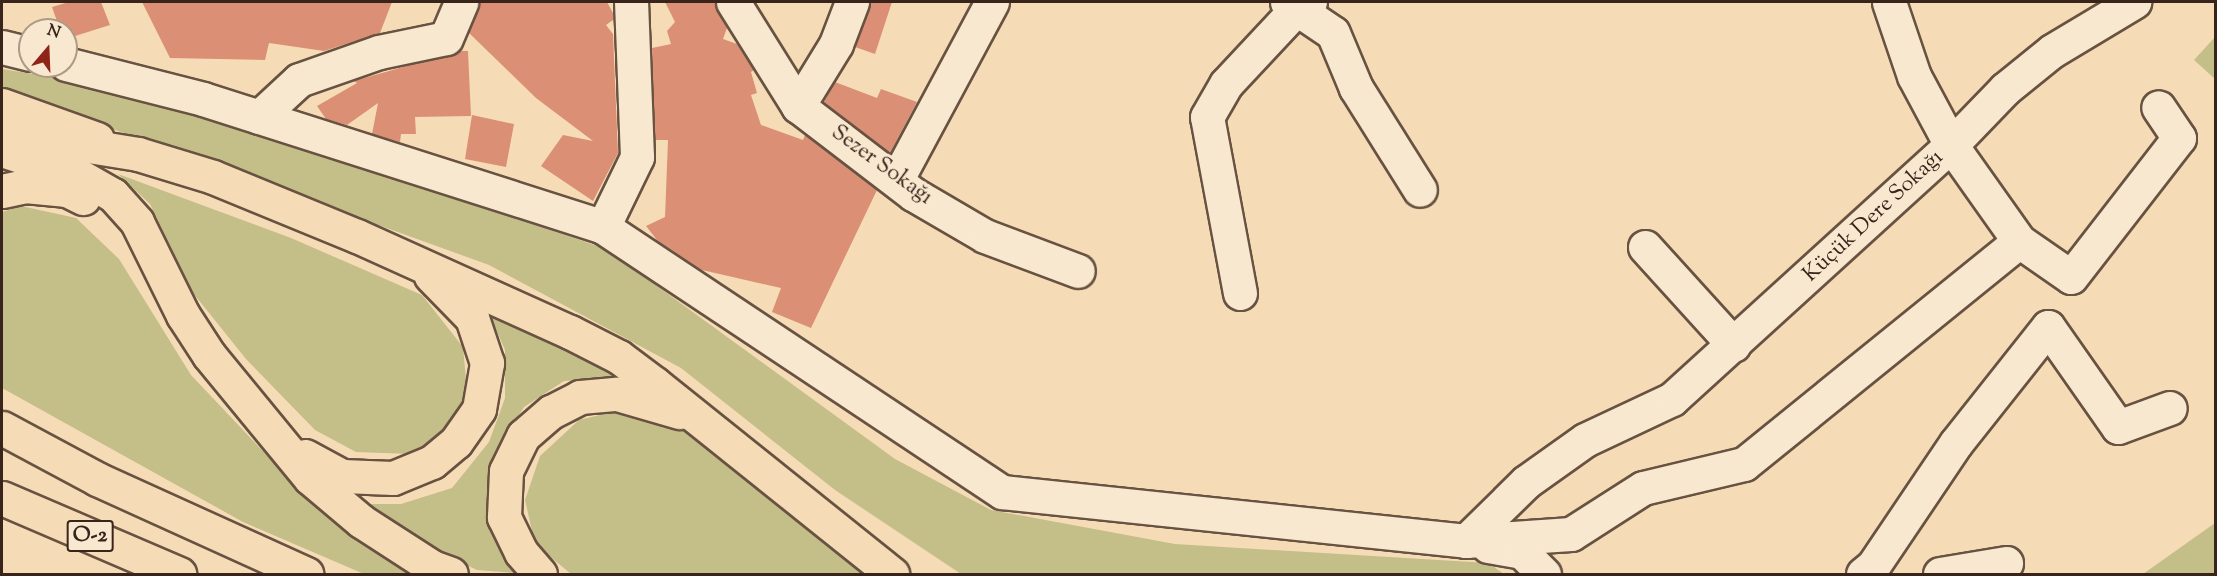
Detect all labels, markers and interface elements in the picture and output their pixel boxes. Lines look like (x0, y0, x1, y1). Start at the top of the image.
north arrow (18, 18, 78, 78)
text: N (44, 19, 63, 45)
street label: Sezer Sokağı (825, 120, 937, 212)
street label: Küçük Dere Sokağı (1798, 145, 1950, 289)
road number: O-2 (66, 518, 114, 554)

